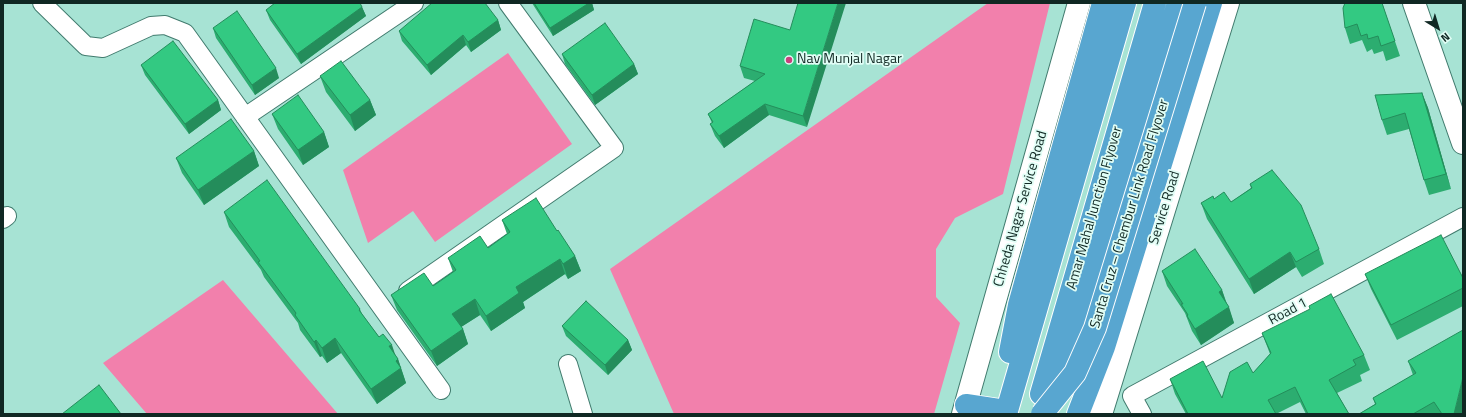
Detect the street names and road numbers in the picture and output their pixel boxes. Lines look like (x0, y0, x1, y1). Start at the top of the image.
street label: Santa Cruz – Chembur Link Road Flyover (1087, 98, 1173, 330)
street label: Amar Mahal Junction Flyover (1064, 125, 1126, 291)
street label: Chheda Nagar Service Road (991, 129, 1051, 289)
street label: Service Road (1146, 169, 1184, 247)
street label: Road 1 (1266, 295, 1310, 329)

